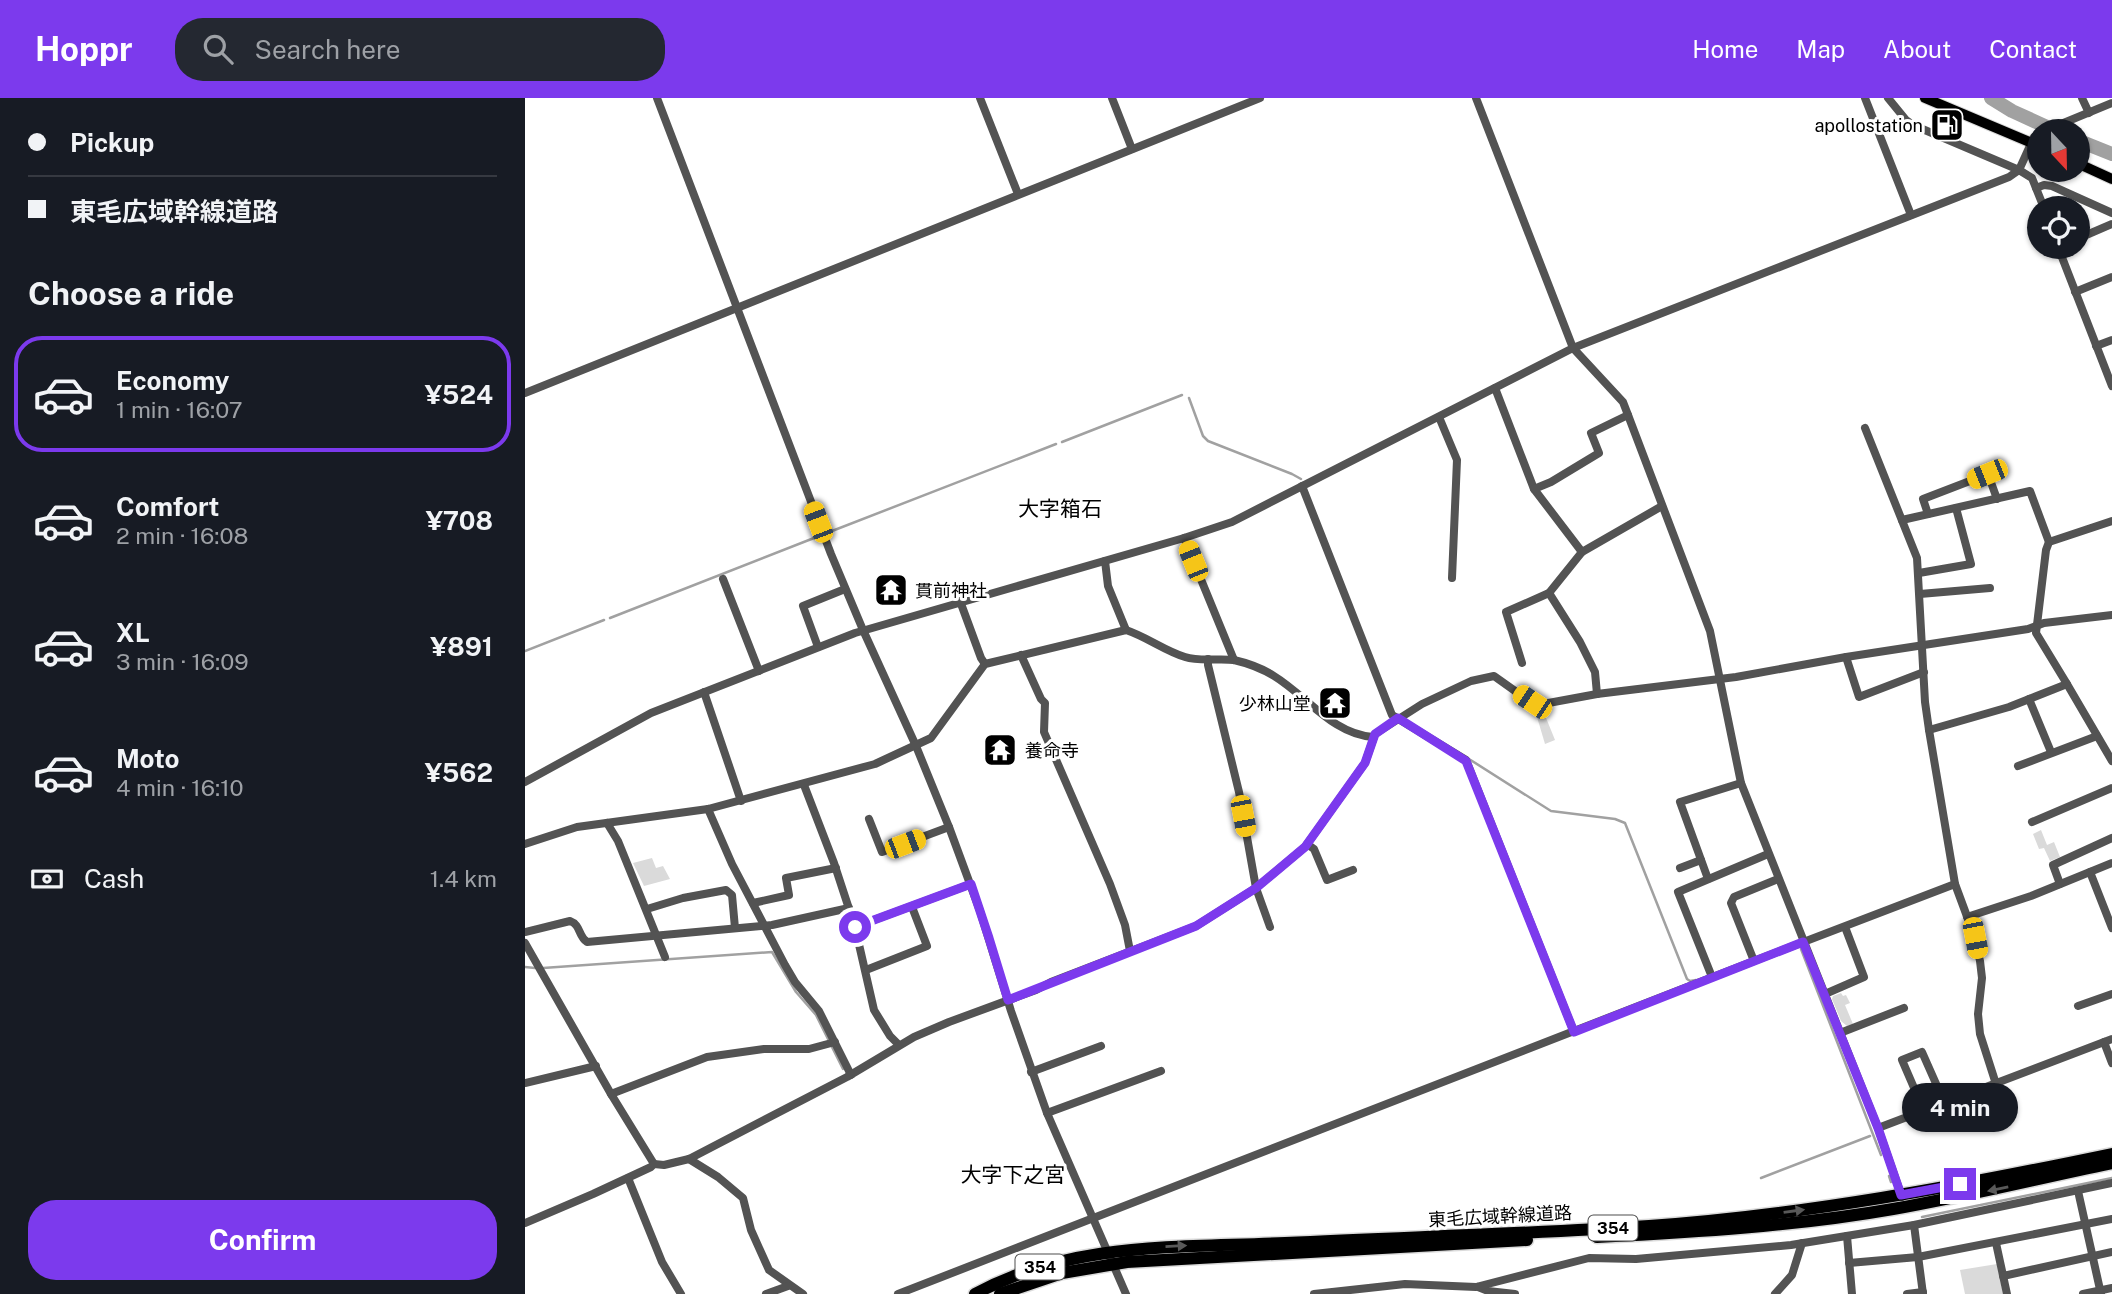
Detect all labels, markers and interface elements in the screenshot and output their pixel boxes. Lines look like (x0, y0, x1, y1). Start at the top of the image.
search box (175, 18, 665, 81)
text: Hoppr (35, 30, 133, 68)
icon: search (199, 30, 237, 68)
text: Search here (255, 34, 401, 65)
text: Home (1692, 35, 1758, 63)
text: Map (1796, 35, 1845, 63)
text: About (1883, 35, 1951, 63)
text: Contact (1989, 35, 2077, 63)
fuel station icon: apollostation (1928, 106, 1966, 144)
place label: apollostation (1814, 115, 1923, 136)
north arrow (2027, 119, 2089, 182)
map controls (2027, 119, 2090, 259)
text: Pickup (70, 127, 154, 158)
text: 東毛広域幹線道路 (70, 196, 278, 227)
button: locate (2027, 196, 2090, 259)
text: Choose a ride (28, 275, 234, 312)
icon: car (32, 363, 95, 426)
text: Economy (116, 365, 229, 396)
text: ¥524 (425, 379, 493, 410)
text: 1 min · 16:07 (116, 396, 243, 423)
car (1964, 456, 2011, 492)
icon: car (32, 489, 95, 552)
text: Comfort (116, 491, 219, 522)
district label: 大字箱石 (1018, 496, 1102, 521)
car (801, 499, 836, 545)
text: ¥708 (426, 505, 493, 536)
text: 2 min · 16:08 (116, 522, 248, 549)
car (1176, 538, 1211, 584)
temple icon: 貫前神社 (872, 571, 910, 609)
place label: 貫前神社 (915, 580, 987, 601)
icon: car (32, 615, 95, 678)
text: XL (116, 617, 150, 648)
text: ¥891 (430, 631, 493, 662)
text: 3 min · 16:09 (116, 648, 249, 675)
car (1509, 682, 1556, 722)
temple icon: 少林山堂 (1316, 684, 1354, 722)
place label: 少林山堂 (1239, 693, 1311, 714)
temple icon: 養命寺 (981, 731, 1019, 769)
place label: 養命寺 (1025, 740, 1079, 761)
icon: car (32, 741, 95, 804)
text: Moto (116, 743, 179, 774)
text: ¥562 (425, 757, 493, 788)
text: 4 min · 16:10 (116, 774, 244, 801)
car (1229, 793, 1258, 839)
car (882, 827, 929, 861)
icon: cash (28, 860, 66, 898)
text: Cash (84, 863, 144, 894)
text: 1.4 km (430, 865, 497, 892)
route start (839, 911, 871, 943)
car (1961, 915, 1990, 961)
callout: 4 min (1902, 1082, 2018, 1132)
text: 4 min (1930, 1094, 1990, 1121)
district label: 大字下之宮 (961, 1162, 1066, 1187)
route end (1944, 1168, 1976, 1200)
one-way arrow (1987, 1183, 2009, 1194)
button: Confirm (28, 1200, 497, 1280)
street label: 東毛広域幹線道路 (1428, 1202, 1572, 1230)
one-way arrow (1784, 1205, 1806, 1216)
road number: 354 (1589, 1216, 1637, 1240)
one-way arrow (1165, 1241, 1187, 1252)
road number: 354 (1015, 1254, 1065, 1280)

